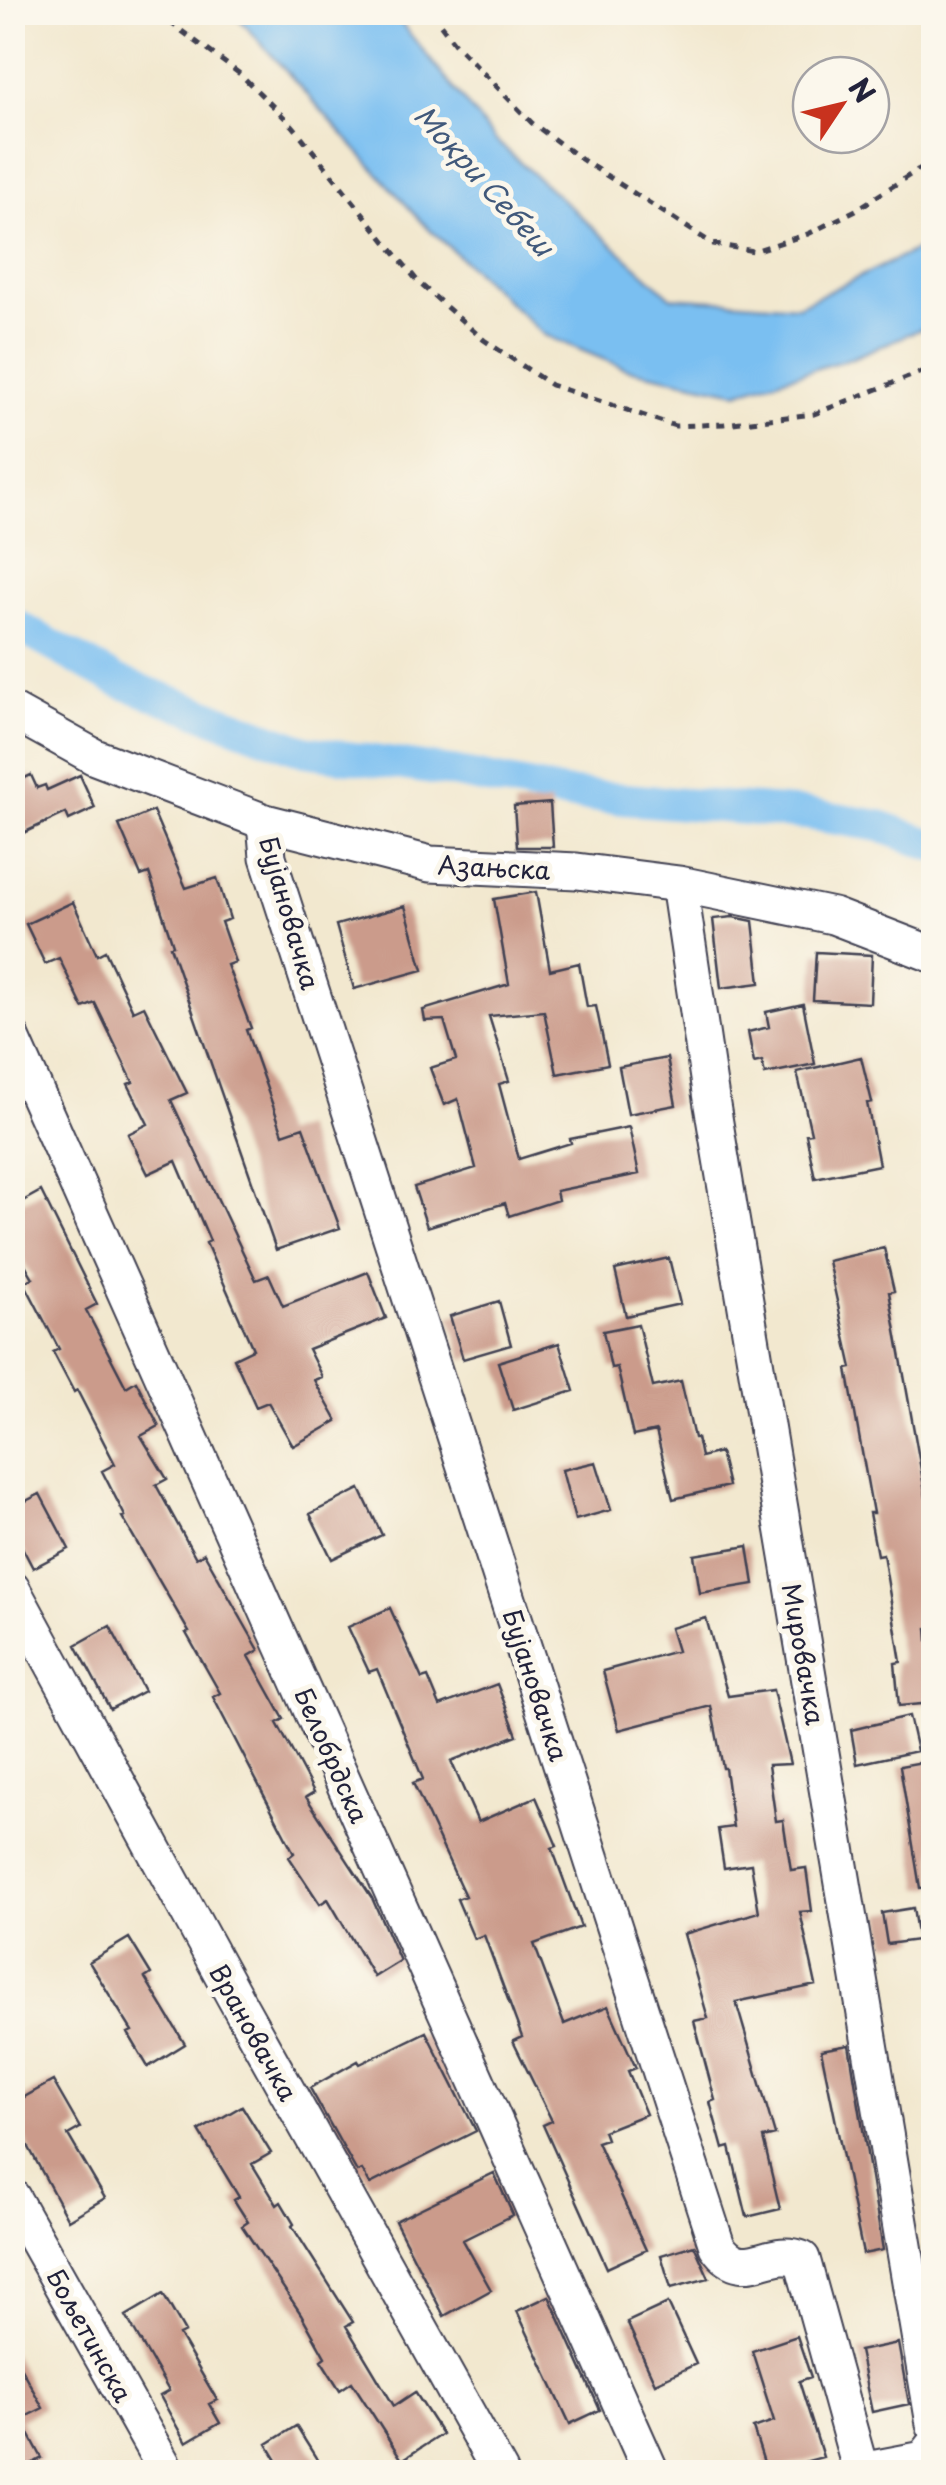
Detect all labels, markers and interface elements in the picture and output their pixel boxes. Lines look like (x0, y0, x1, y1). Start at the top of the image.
north arrow (791, 55, 891, 155)
text: N (839, 68, 887, 111)
water label: Мокри Себеш (405, 95, 566, 267)
street label: Бујановачка (250, 832, 330, 994)
street label: Азањска (437, 845, 552, 889)
street label: Мировачка (773, 1580, 835, 1728)
street label: Бујановачка (494, 1604, 578, 1766)
street label: Белобрдска (285, 1681, 379, 1829)
street label: Врановачка (201, 1956, 308, 2108)
street label: Бољетинска (38, 2261, 143, 2409)

